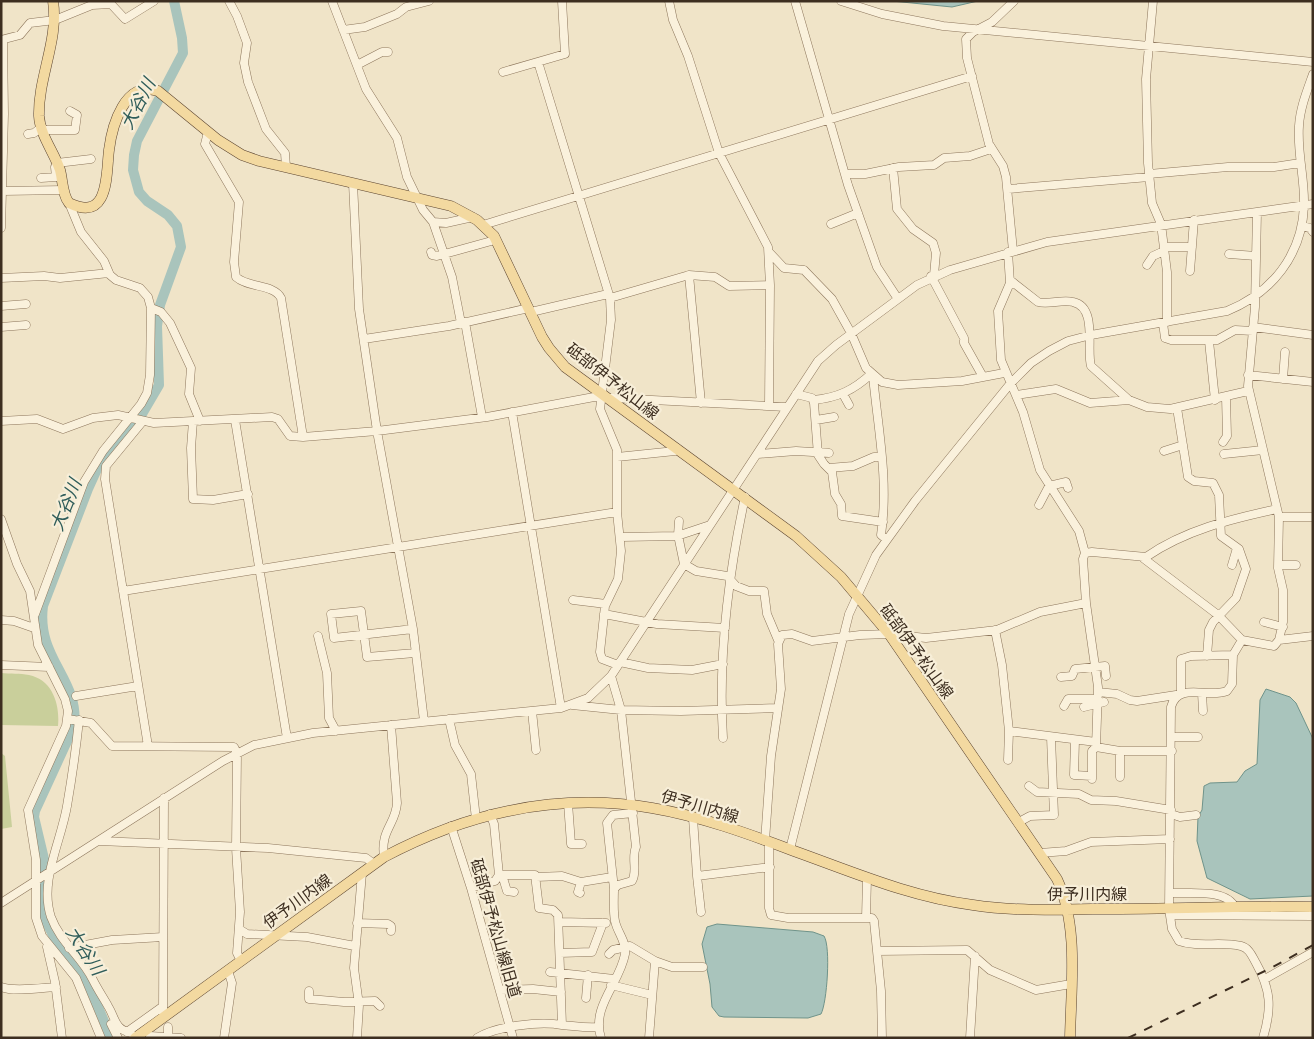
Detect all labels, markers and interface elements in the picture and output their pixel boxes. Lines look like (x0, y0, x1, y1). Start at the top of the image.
water label: 大谷川 (115, 73, 161, 133)
street label: 砥部伊予松山線 (563, 339, 663, 423)
water label: 大谷川 (45, 474, 87, 534)
street label: 砥部伊予松山線 (876, 600, 958, 702)
street label: 伊予川内線 (659, 785, 741, 827)
street label: 砥部伊予松山線旧道 (467, 856, 525, 1000)
street label: 伊予川内線 (259, 869, 335, 933)
street label: 伊予川内線 (1047, 884, 1127, 904)
water label: 大谷川 (61, 922, 111, 981)

